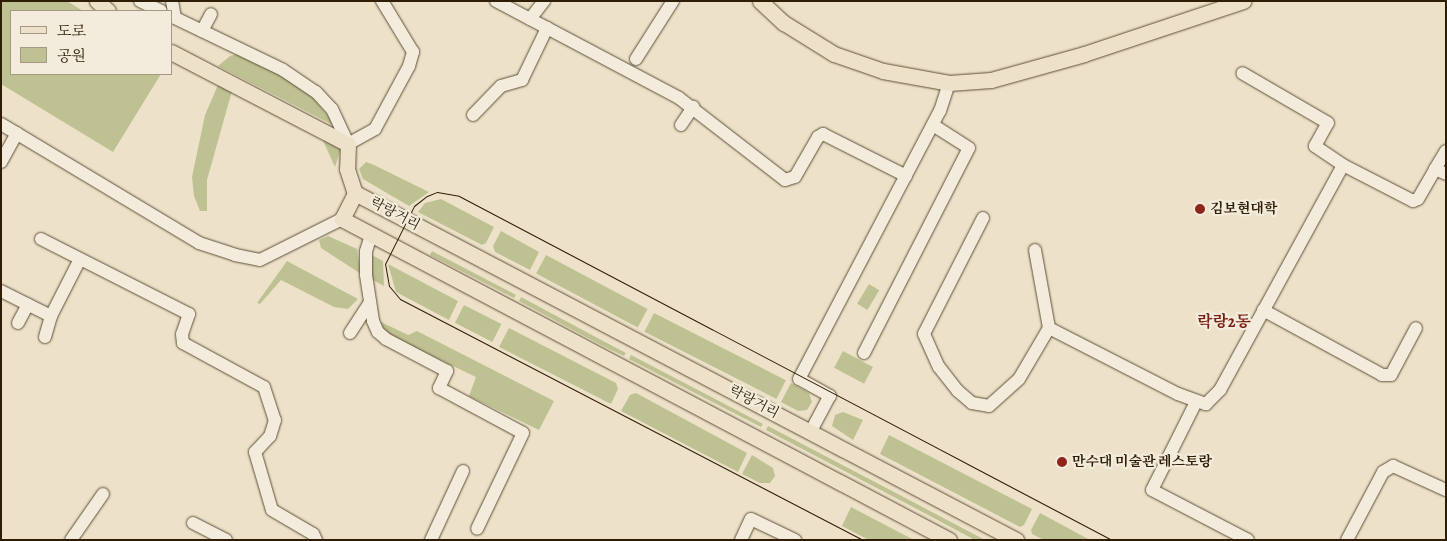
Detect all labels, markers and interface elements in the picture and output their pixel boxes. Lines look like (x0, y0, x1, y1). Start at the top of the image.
legend (10, 10, 172, 75)
text: 도로 (57, 21, 86, 41)
text: 공원 (57, 46, 86, 66)
street label: 락랑거리 (367, 194, 423, 234)
place label: 김보현대학 (1210, 201, 1278, 217)
marker: 김보현대학 (1194, 203, 1206, 215)
district label: 락랑2동 (1197, 312, 1251, 332)
street label: 락랑거리 (726, 382, 782, 422)
place label: 만수대 미술관 레스토랑 (1072, 454, 1212, 470)
marker: 만수대 미술관 레스토랑 (1056, 456, 1068, 468)

